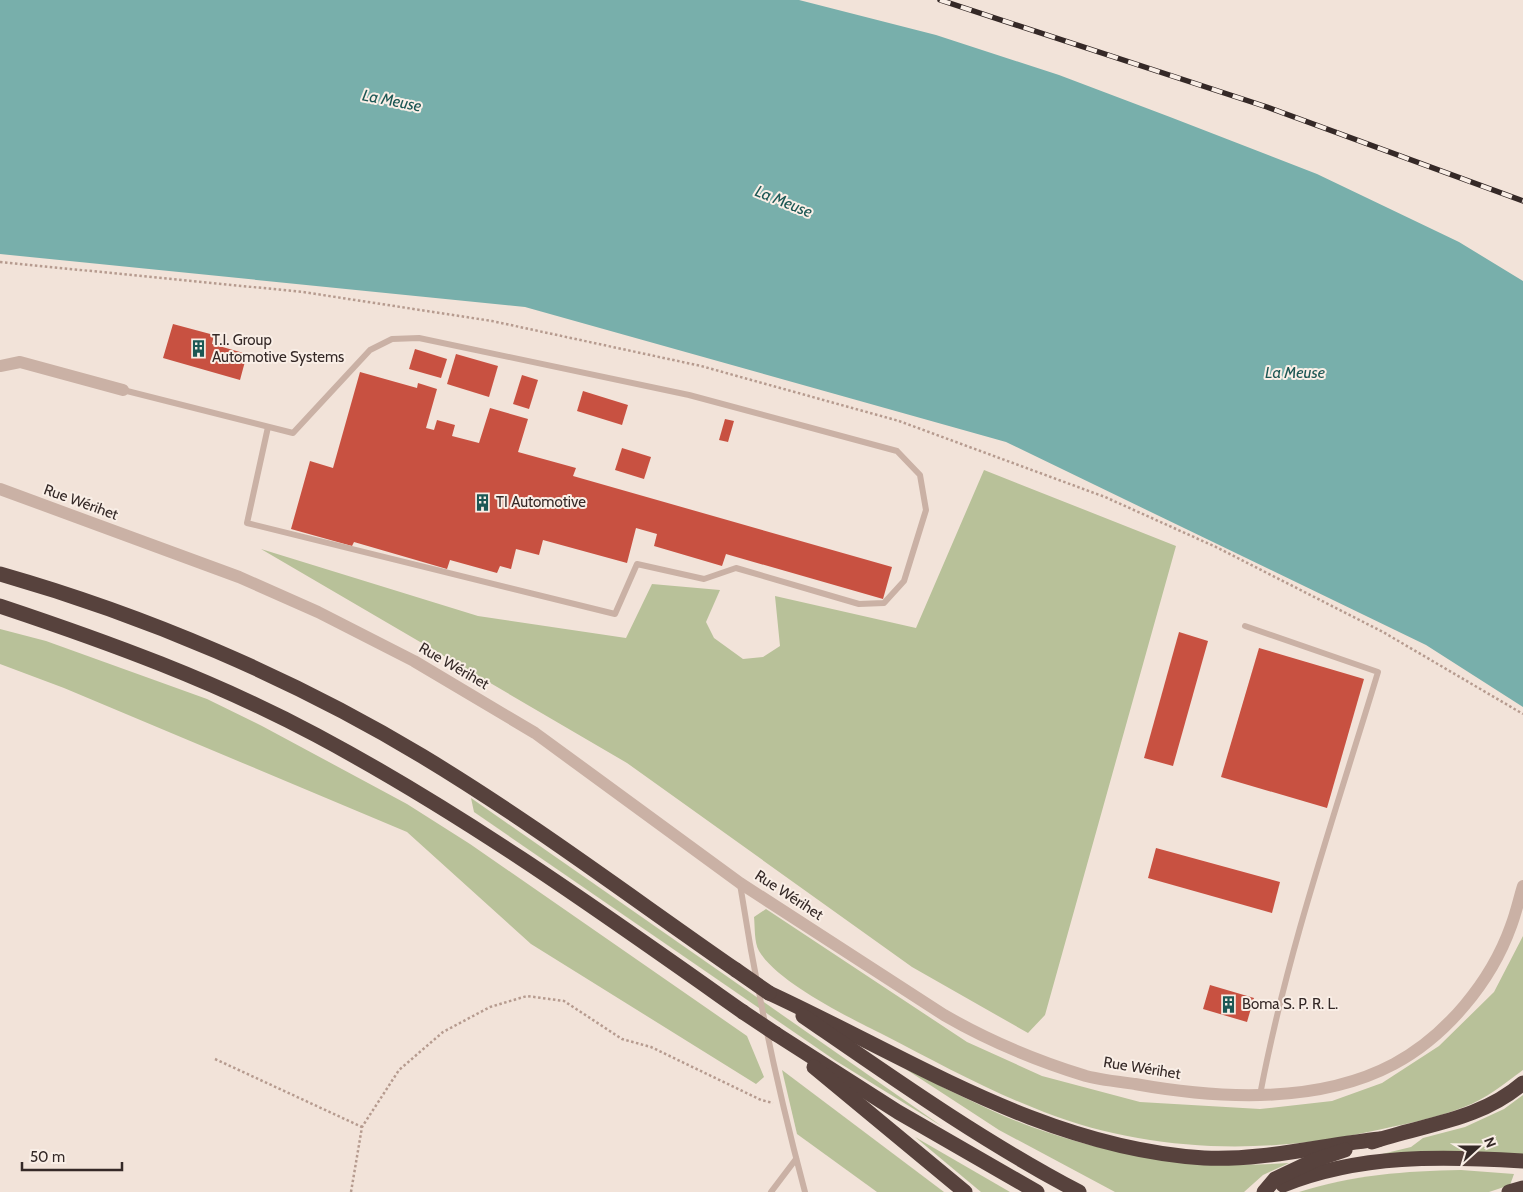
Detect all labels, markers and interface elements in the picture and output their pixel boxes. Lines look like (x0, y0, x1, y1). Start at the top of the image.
water label: La Meuse (361, 85, 423, 116)
water label: La Meuse (752, 181, 815, 222)
place label: T.I. Group Automotive Systems (212, 331, 344, 366)
building icon: T.I. Group Automotive Systems (188, 339, 208, 359)
water label: La Meuse (1265, 363, 1325, 382)
street label: Rue Wérihet (41, 480, 121, 524)
building icon: TI Automotive (472, 492, 492, 512)
place label: TI Automotive (496, 493, 586, 511)
street label: Rue Wérihet (416, 639, 492, 693)
street label: Rue Wérihet (751, 866, 827, 924)
building icon: Boma S. P. R. L. (1218, 994, 1238, 1014)
place label: Boma S. P. R. L. (1242, 995, 1338, 1013)
street label: Rue Wérihet (1102, 1053, 1182, 1083)
north arrow (1453, 1122, 1503, 1172)
text: N (1480, 1134, 1500, 1150)
scale bar (22, 1140, 122, 1172)
text: 50 m (30, 1148, 65, 1166)

